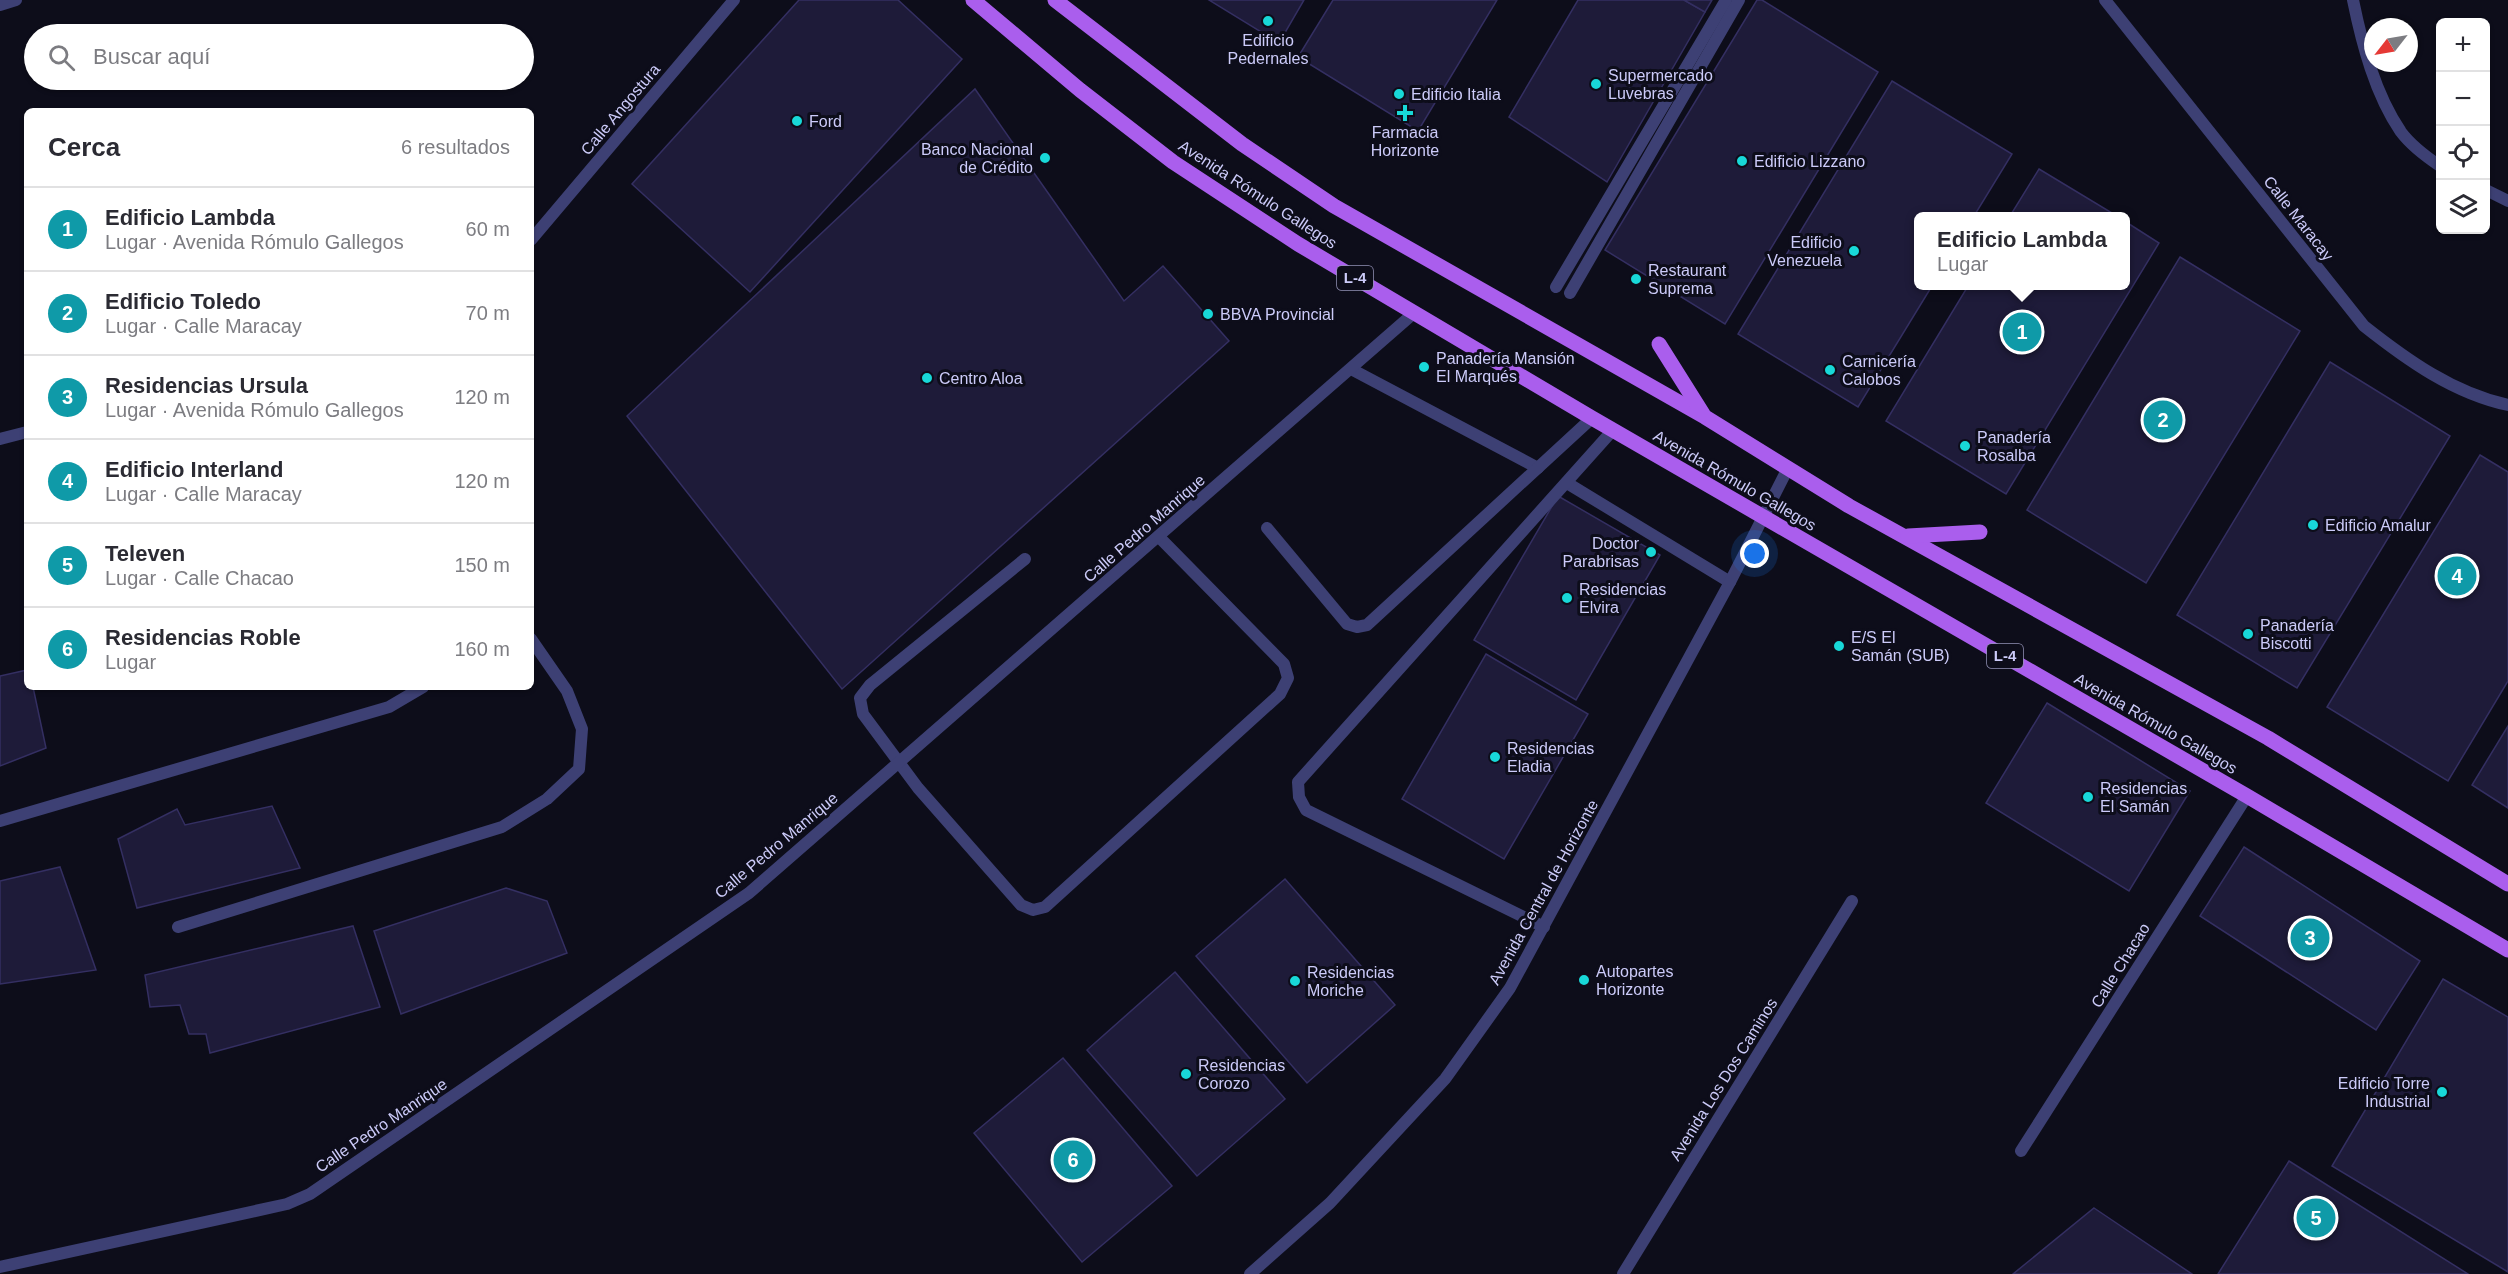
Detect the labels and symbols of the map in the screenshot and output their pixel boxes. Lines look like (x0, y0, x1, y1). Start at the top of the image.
marker: Edificio Pedernales (1261, 14, 1275, 28)
north arrow (2364, 18, 2418, 72)
place label: Edificio Pedernales (1228, 32, 1308, 67)
street label: Calle Angostura (578, 61, 663, 158)
place label: Supermercado Luvebras (1608, 67, 1713, 102)
marker: Supermercado Luvebras (1589, 77, 1603, 91)
place label: Edificio Italia (1411, 86, 1501, 103)
marker: Edificio Italia (1392, 87, 1406, 101)
marker: Farmacia Horizonte (1398, 106, 1412, 120)
place label: Ford (809, 113, 842, 130)
marker: Ford (790, 114, 804, 128)
place label: Farmacia Horizonte (1371, 124, 1439, 159)
street label: Avenida Rómulo Gallegos (1176, 137, 1340, 252)
place label: Banco Nacional de Crédito (921, 141, 1033, 176)
marker: Banco Nacional de Crédito (1038, 151, 1052, 165)
place label: Edificio Lizzano (1754, 153, 1865, 170)
marker: Edificio Lizzano (1735, 154, 1749, 168)
street label: Calle Maracay (2260, 173, 2337, 264)
place label: Edificio Venezuela (1767, 234, 1842, 269)
marker: Edificio Venezuela (1847, 244, 1861, 258)
place label: Restaurant Suprema (1648, 262, 1727, 297)
road number: L-4 (1337, 266, 1373, 290)
marker: Restaurant Suprema (1629, 272, 1643, 286)
place label: BBVA Provincial (1220, 306, 1334, 323)
marker: BBVA Provincial (1201, 307, 1215, 321)
pin: 1 (2002, 310, 2042, 354)
place label: Panadería Mansión El Marqués (1436, 350, 1575, 385)
place label: Carnicería Calobos (1842, 353, 1916, 388)
marker: Panadería Mansión El Marqués (1417, 360, 1431, 374)
marker: Carnicería Calobos (1823, 363, 1837, 377)
place label: Centro Aloa (939, 370, 1023, 387)
marker: Centro Aloa (920, 371, 934, 385)
pin: 2 (2144, 398, 2182, 442)
street label: Avenida Rómulo Gallegos (1651, 427, 1819, 534)
place label: Panadería Rosalba (1977, 429, 2051, 464)
marker: Panadería Rosalba (1958, 439, 1972, 453)
street label: Calle Pedro Manrique (1080, 471, 1208, 586)
place label: Edificio Amalur (2325, 517, 2431, 534)
marker: Edificio Amalur (2306, 518, 2320, 532)
place label: Doctor Parabrisas (1563, 535, 1640, 570)
your location (1740, 539, 1769, 568)
marker: Doctor Parabrisas (1644, 545, 1658, 559)
pin: 4 (2438, 554, 2476, 598)
place label: Residencias Elvira (1579, 581, 1666, 616)
marker: Residencias Elvira (1560, 591, 1574, 605)
place label: Panadería Biscotti (2260, 617, 2334, 652)
marker: Panadería Biscotti (2241, 627, 2255, 641)
place label: E/S El Samán (SUB) (1851, 629, 1950, 664)
marker: E/S El Samán (SUB) (1832, 639, 1846, 653)
road number: L-4 (1987, 644, 2023, 668)
street label: Avenida Rómulo Gallegos (2072, 670, 2240, 777)
place label: Residencias Eladia (1507, 740, 1594, 775)
marker: Residencias Eladia (1488, 750, 1502, 764)
place label: Residencias El Samán (2100, 780, 2187, 815)
street label: Calle Pedro Manrique (712, 789, 841, 902)
marker: Residencias El Samán (2081, 790, 2095, 804)
street label: Avenida Central de Horizonte (1485, 797, 1602, 988)
pin: 3 (2290, 916, 2330, 960)
street label: Calle Chacao (2088, 920, 2153, 1011)
place label: Autopartes Horizonte (1596, 963, 1673, 998)
place label: Residencias Moriche (1307, 964, 1394, 999)
marker: Autopartes Horizonte (1577, 973, 1591, 987)
marker: Residencias Moriche (1288, 974, 1302, 988)
street label: Avenida Los Dos Caminos (1666, 995, 1781, 1164)
place label: Residencias Corozo (1198, 1057, 1285, 1092)
marker: Residencias Corozo (1179, 1067, 1193, 1081)
street label: Calle Pedro Manrique (312, 1075, 450, 1176)
place label: Edificio Torre Industrial (2338, 1075, 2430, 1110)
marker: Edificio Torre Industrial (2435, 1085, 2449, 1099)
pin: 6 (1054, 1138, 1092, 1182)
pin: 5 (2296, 1196, 2336, 1240)

